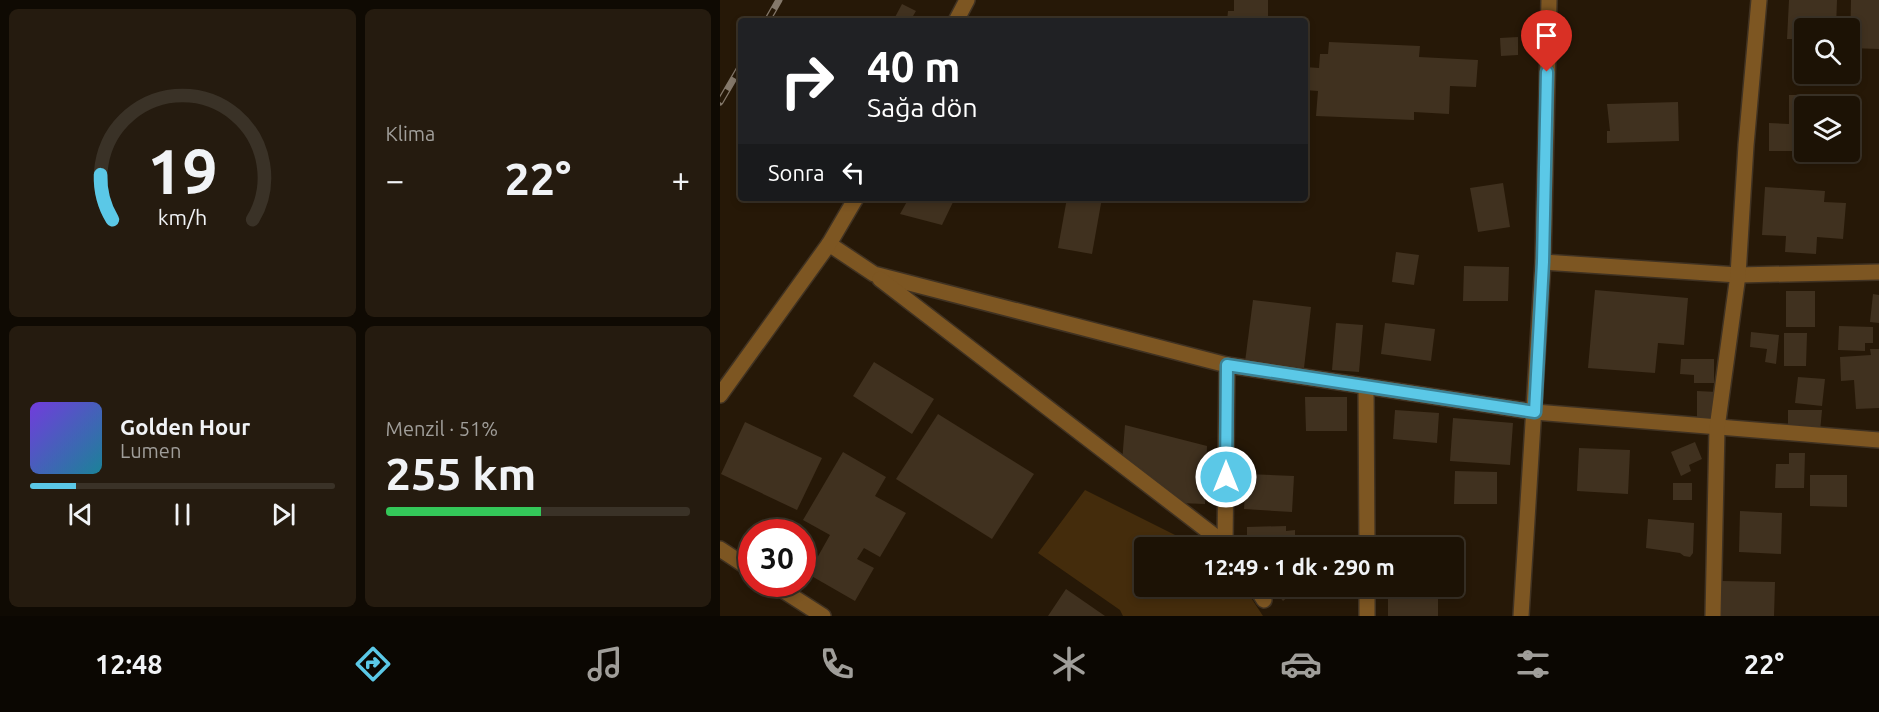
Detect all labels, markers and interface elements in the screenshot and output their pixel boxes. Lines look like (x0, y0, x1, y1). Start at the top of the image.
pin (1521, 10, 1572, 72)
map controls (1794, 18, 1860, 162)
button: search (1794, 18, 1860, 84)
icon: arrive (1530, 19, 1563, 52)
icon: right (768, 42, 846, 120)
text: 40 m (867, 43, 961, 90)
text: Sağa dön (867, 92, 978, 122)
button: layers (1794, 96, 1860, 162)
text: Klima (386, 122, 435, 145)
text: 19 (147, 136, 217, 206)
text: 22° (504, 153, 571, 204)
icon: left (837, 156, 870, 189)
text: Sonra (768, 160, 825, 185)
text: − (386, 161, 404, 198)
text: + (671, 161, 690, 198)
text: km/h (157, 205, 207, 229)
text: Golden Hour (120, 414, 250, 439)
text: Menzil · 51% (386, 417, 498, 440)
text: Lumen (120, 439, 181, 462)
position arrow (1194, 445, 1258, 509)
text: 255 km (386, 448, 536, 499)
icon: previous (64, 498, 97, 531)
icon: pause (166, 498, 199, 531)
icon: next (267, 498, 300, 531)
speed limit sign: 30 (738, 519, 816, 597)
text: 12:49 · 1 dk · 290 m (1203, 554, 1395, 579)
icon: directions (352, 643, 394, 685)
icon: music (584, 643, 626, 685)
icon: phone (816, 643, 858, 685)
icon: climate (1048, 643, 1090, 685)
icon: car (1280, 643, 1322, 685)
icon: filters (1512, 643, 1554, 685)
text: 12:48 (95, 649, 163, 679)
text: 22° (1744, 649, 1784, 679)

